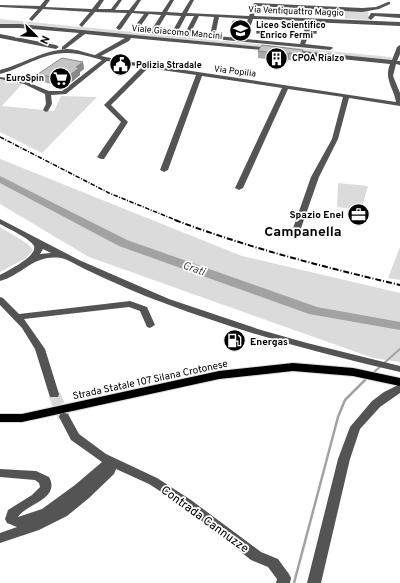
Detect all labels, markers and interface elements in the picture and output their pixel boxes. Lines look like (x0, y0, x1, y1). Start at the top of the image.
street label: Via Ventiquattro Maggio (248, 4, 344, 19)
north arrow (16, 16, 56, 56)
school or university icon: Liceo Scientifico "Enrico Fermi" (227, 17, 253, 43)
place label: Liceo Scientifico "Enrico Fermi" (256, 20, 326, 41)
street label: Viale Giacomo Mancini (131, 23, 223, 42)
text: N (36, 33, 52, 46)
building icon: CPOA Rialzo (264, 45, 290, 71)
public building icon: Polizia Stradale (107, 52, 133, 78)
place label: CPOA Rialzo (292, 53, 344, 64)
place label: Polizia Stradale (136, 60, 202, 71)
street label: Via Popilia (213, 63, 257, 80)
supermarket icon: EuroSpin (47, 65, 73, 91)
place label: EuroSpin (6, 73, 44, 84)
office icon: Spazio Enel (346, 201, 372, 227)
place label: Spazio Enel (289, 209, 344, 222)
district label: Campanella (264, 224, 342, 241)
water label: Crati (181, 258, 208, 280)
fuel station icon: Energas (221, 328, 247, 354)
place label: Energas (250, 336, 288, 349)
street label: Strada Statale 107 Silana Crotonese (72, 358, 229, 403)
street label: Contrada Cannuzze (157, 482, 252, 557)

